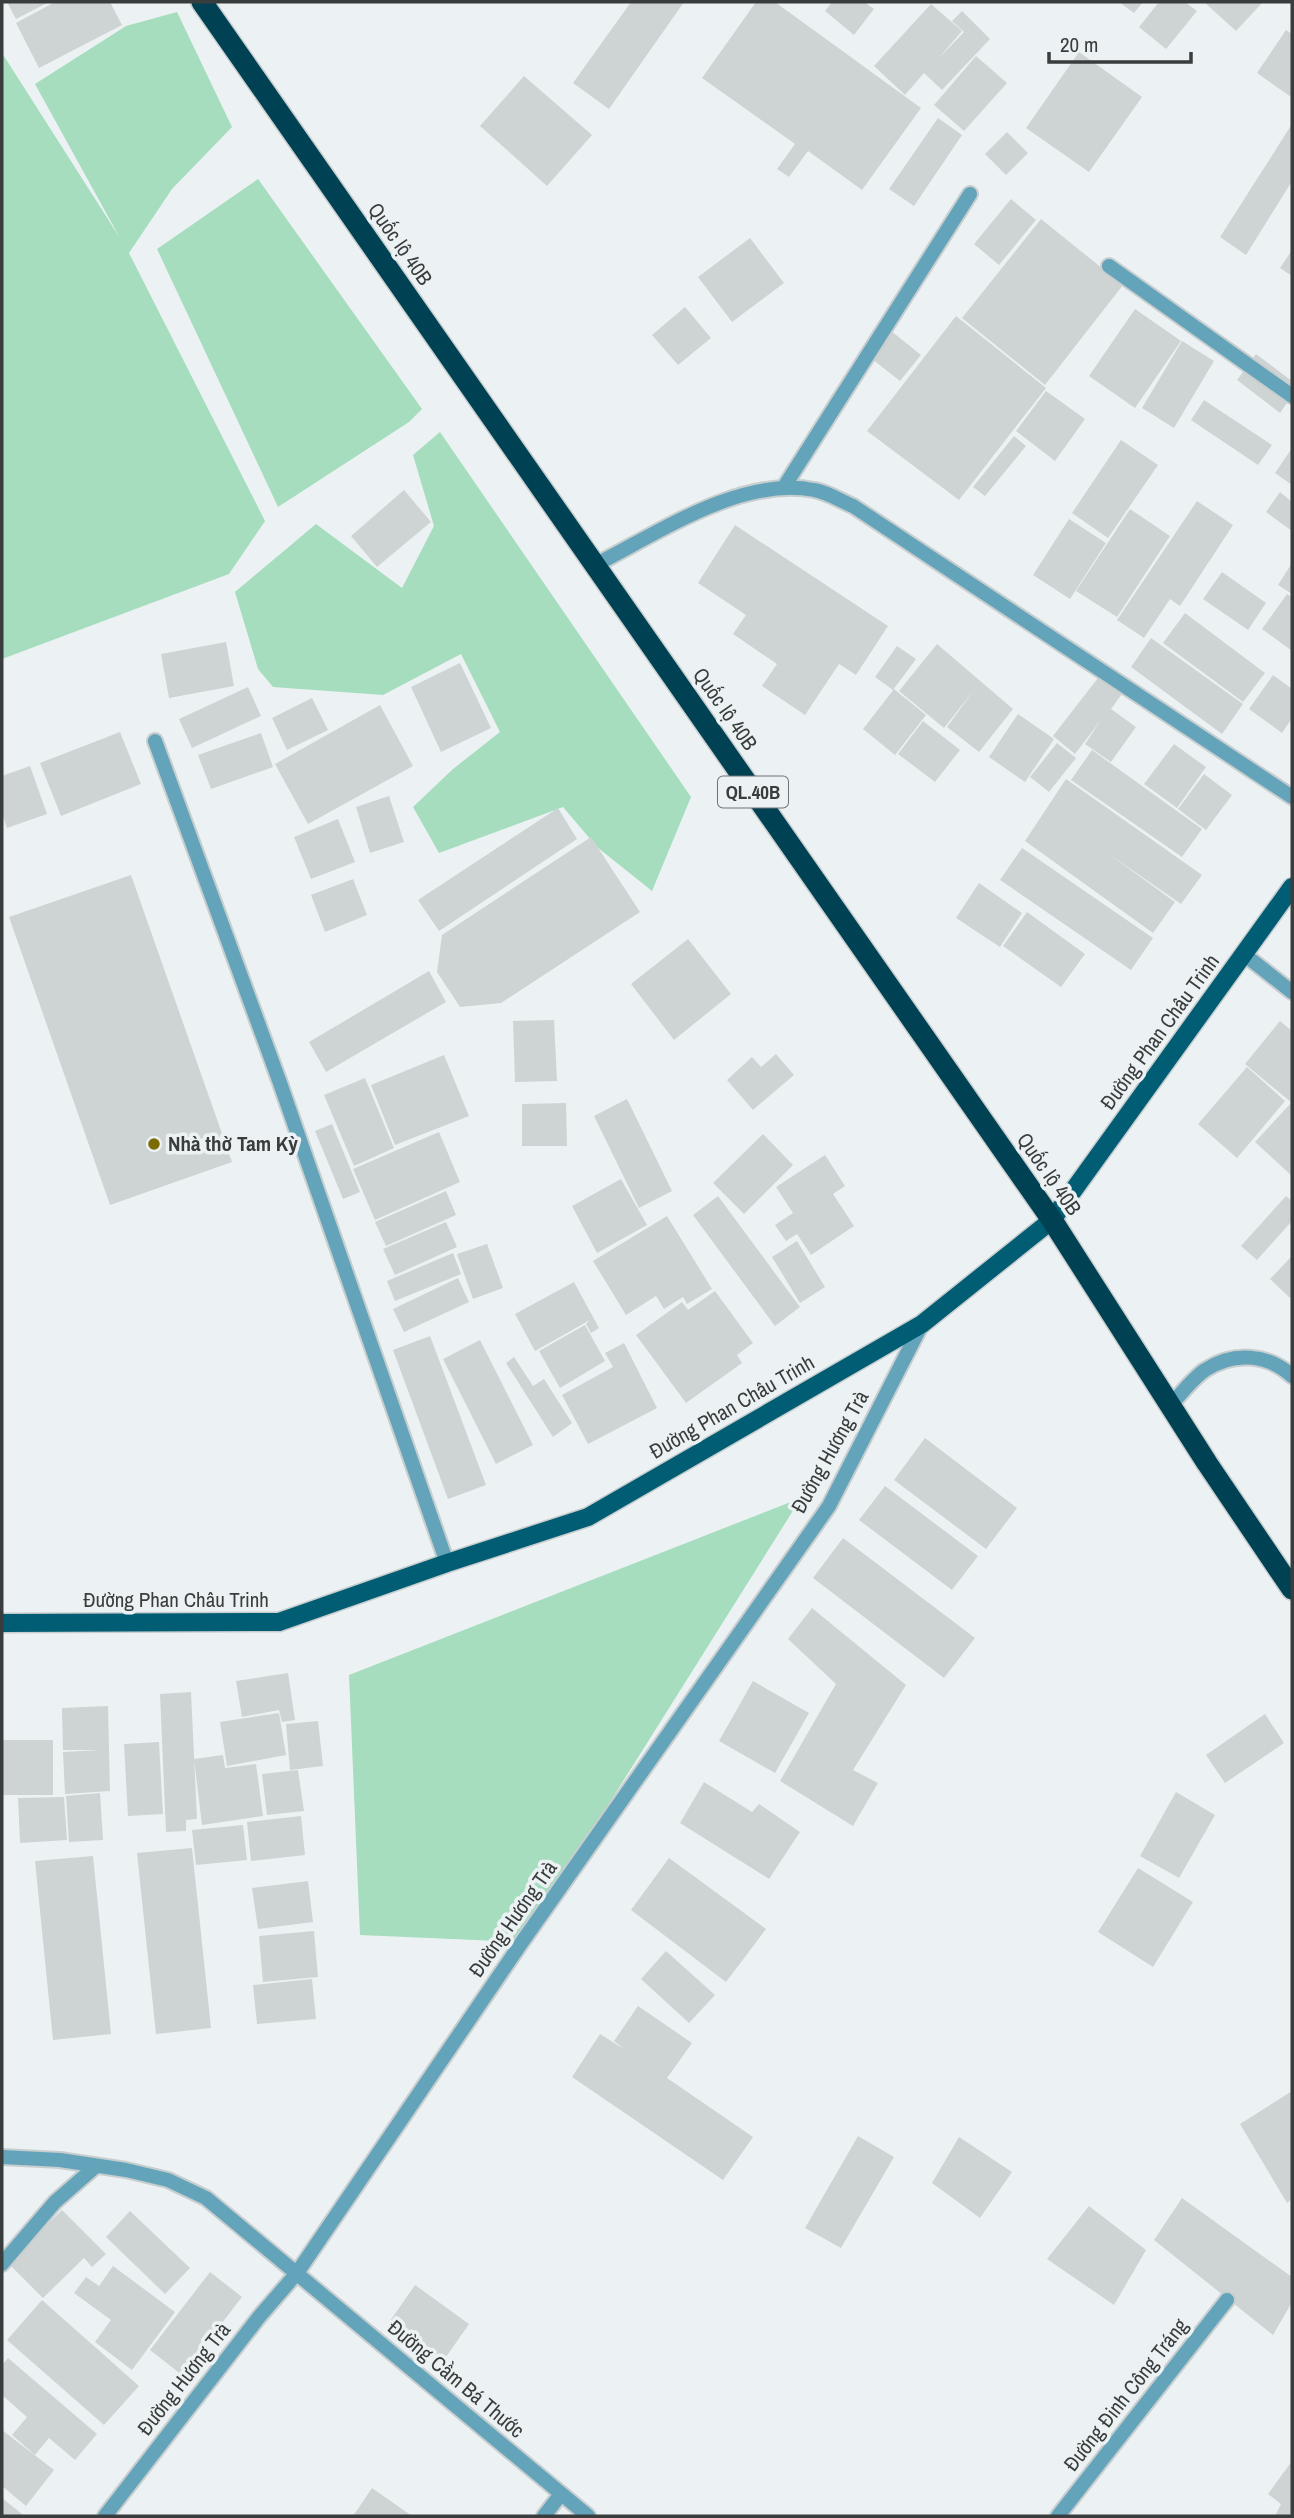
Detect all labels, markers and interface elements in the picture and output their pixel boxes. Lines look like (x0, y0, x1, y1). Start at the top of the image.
scale bar (1049, 21, 1191, 65)
text: 20 m (1060, 30, 1098, 59)
street label: Quốc lộ 40B (361, 197, 439, 291)
street label: Quốc lộ 40B (686, 662, 764, 756)
road number: QL.40B (718, 776, 788, 807)
street label: Đường Phan Châu Trinh (1093, 948, 1226, 1115)
street label: Quốc lộ 40B (1010, 1127, 1088, 1221)
place label: Nhà thờ Tam Kỳ (168, 1129, 298, 1158)
marker: Nhà thờ Tam Kỳ (146, 1136, 162, 1152)
street label: Đường Phan Châu Trinh (644, 1348, 819, 1466)
street label: Đường Hương Trà (784, 1385, 875, 1518)
street label: Đường Phan Châu Trinh (83, 1585, 269, 1614)
street label: Đường Hương Trà (462, 1854, 564, 1983)
street label: Đường Đinh Công Tráng (1057, 2312, 1195, 2477)
street label: Đường Cầm Bá Thước (382, 2313, 531, 2444)
street label: Đường Hương Trà (130, 2316, 237, 2441)

